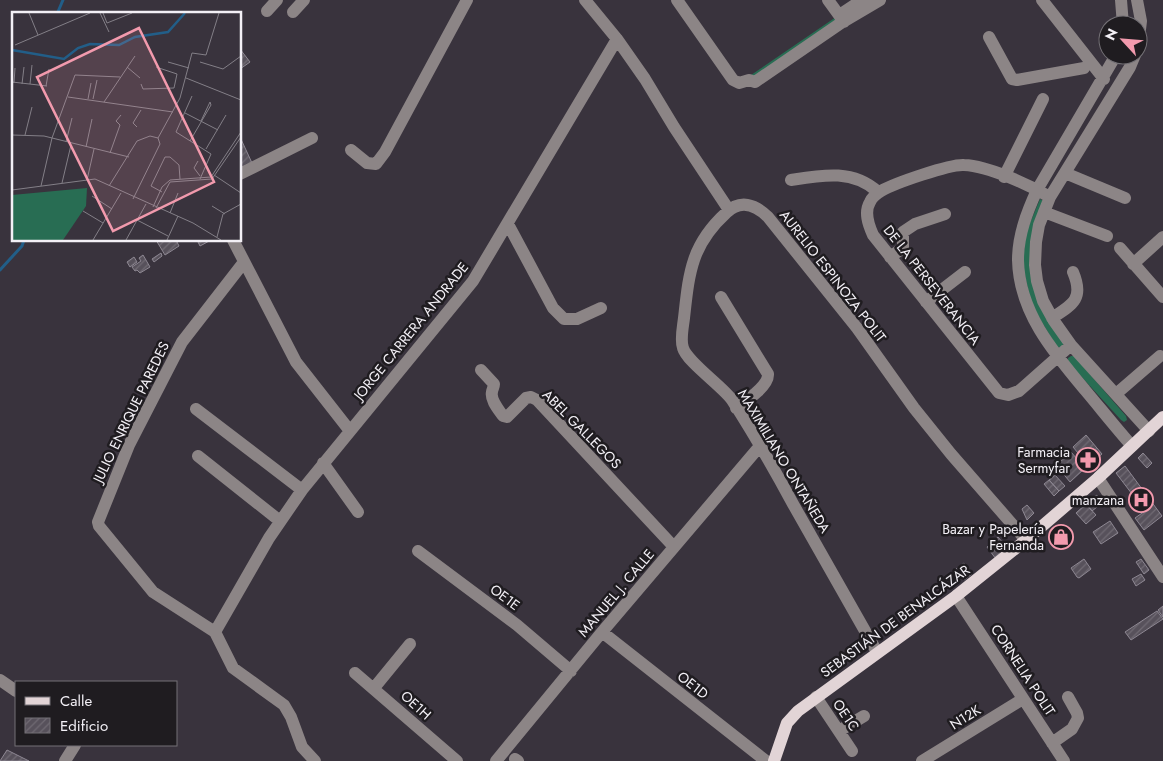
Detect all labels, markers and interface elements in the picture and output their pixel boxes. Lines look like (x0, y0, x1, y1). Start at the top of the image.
inset map (12, 12, 241, 241)
north arrow (1098, 15, 1148, 65)
text: N (1100, 25, 1123, 44)
street label: AURELIO ESPINOZA POLIT (775, 206, 891, 347)
street label: DE LA PERSEVERANCIA (879, 221, 986, 350)
street label: JORGE CARRERA ANDRADE (348, 258, 473, 406)
street label: JULIO ENRIQUE PAREDES (87, 338, 174, 488)
street label: ABEL GALLEGOS (538, 385, 626, 473)
street label: MAXIMILIANO ONTAÑEDA (733, 385, 835, 537)
place label: Farmacia Sermyfar (1017, 442, 1070, 478)
pharmacy icon: Farmacia Sermyfar (1075, 447, 1101, 473)
hospital icon: manzana (1128, 487, 1154, 513)
place label: manzana (1072, 490, 1124, 510)
place label: Bazar y Papelería Fernanda (942, 519, 1044, 555)
shop icon: Bazar y Papelería Fernanda (1048, 524, 1074, 550)
street label: MANUEL J. CALLE (573, 545, 659, 641)
street label: SEBASTIÁN DE BENALCÁZAR (816, 560, 974, 682)
street label: OE1E (486, 579, 524, 615)
street label: CORNELIA POLIT (986, 620, 1060, 720)
street label: OE1D (673, 666, 713, 704)
legend (15, 681, 178, 746)
street label: OE1H (396, 686, 436, 724)
text: Calle (60, 690, 92, 712)
street label: OE1C (828, 695, 864, 735)
street label: N12K (946, 700, 984, 734)
text: Edificio (60, 715, 108, 737)

